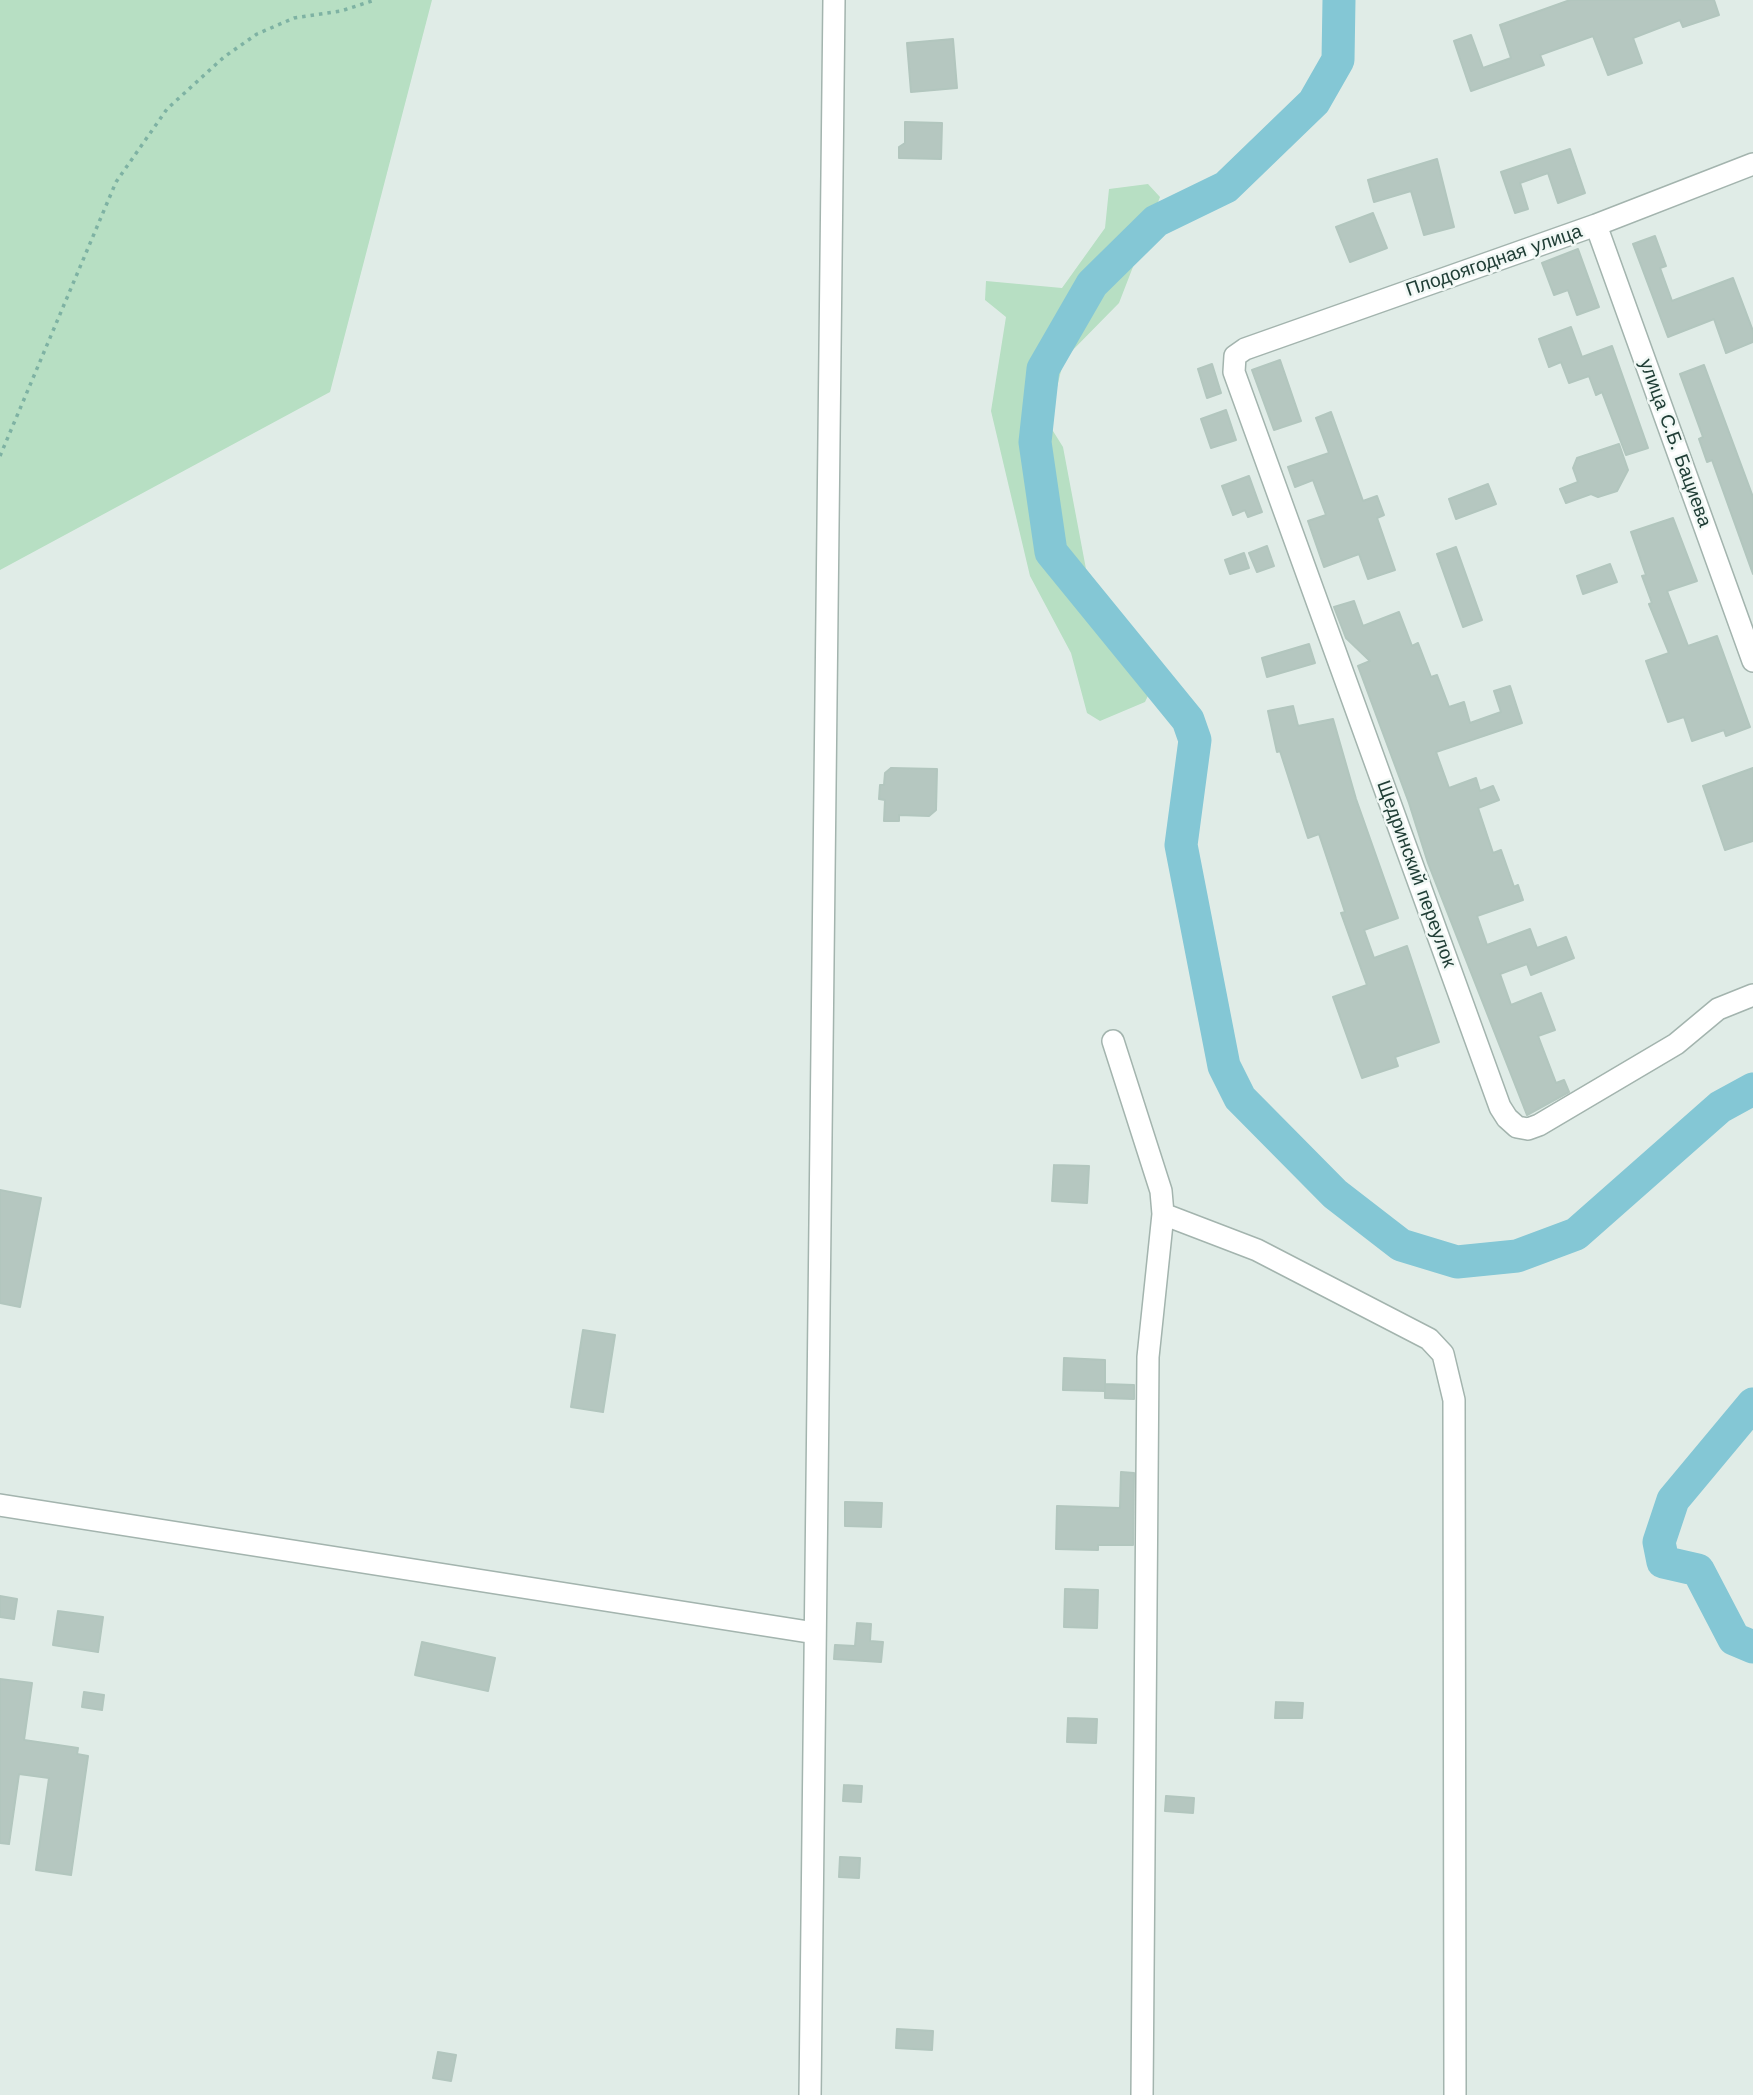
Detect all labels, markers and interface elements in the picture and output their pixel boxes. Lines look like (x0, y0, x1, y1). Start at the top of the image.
street label: Плодоягодная улица (1403, 220, 1585, 302)
street label: улица С.Б. Бациева (1634, 356, 1716, 530)
street label: Щедринский переулок (1372, 777, 1460, 971)

